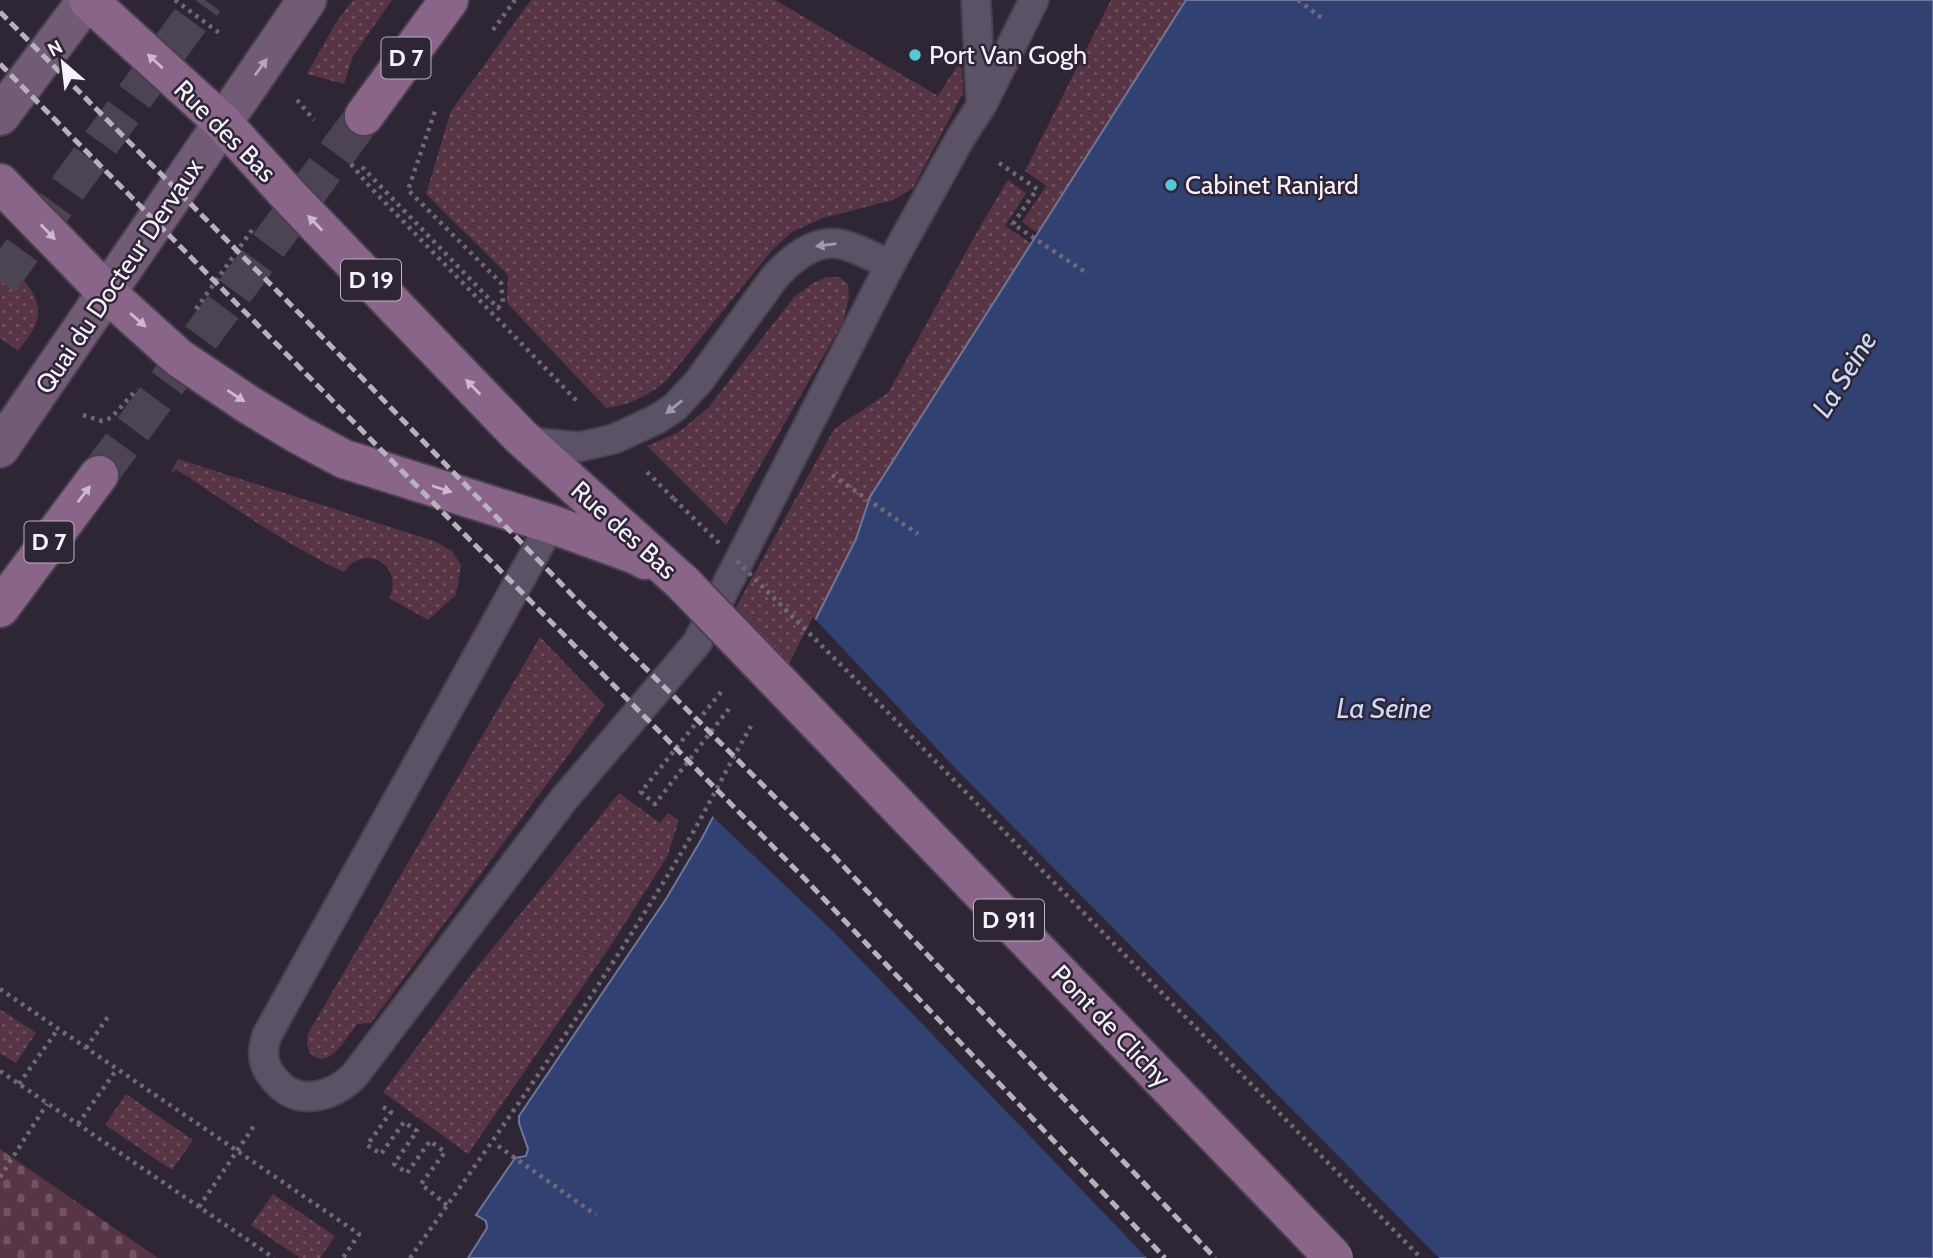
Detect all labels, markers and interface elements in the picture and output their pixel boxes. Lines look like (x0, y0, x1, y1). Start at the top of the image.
north arrow (28, 28, 98, 98)
text: N (44, 35, 67, 62)
road number: D 7 (382, 38, 430, 78)
place label: Port Van Gogh (929, 39, 1087, 71)
marker: Port Van Gogh (907, 47, 923, 63)
one-way arrow (147, 53, 164, 69)
one-way arrow (254, 58, 268, 76)
street label: Rue des Bas (167, 73, 283, 189)
street label: Quai du Docteur Dervaux (28, 152, 210, 400)
place label: Cabinet Ranjard (1185, 169, 1359, 201)
marker: Cabinet Ranjard (1163, 177, 1179, 193)
one-way arrow (308, 215, 324, 232)
one-way arrow (39, 224, 56, 241)
one-way arrow (815, 240, 837, 251)
road number: D 19 (341, 260, 401, 300)
one-way arrow (129, 312, 146, 327)
water label: La Seine (1804, 325, 1884, 423)
one-way arrow (466, 379, 482, 396)
one-way arrow (227, 389, 245, 403)
one-way arrow (665, 399, 683, 414)
street label: Rue des Bas (565, 474, 684, 586)
one-way arrow (431, 485, 452, 495)
one-way arrow (77, 486, 92, 504)
road number: D 7 (24, 522, 74, 562)
water label: La Seine (1336, 691, 1432, 725)
road number: D 911 (974, 900, 1044, 940)
street label: Pont de Clichy (1045, 958, 1177, 1094)

